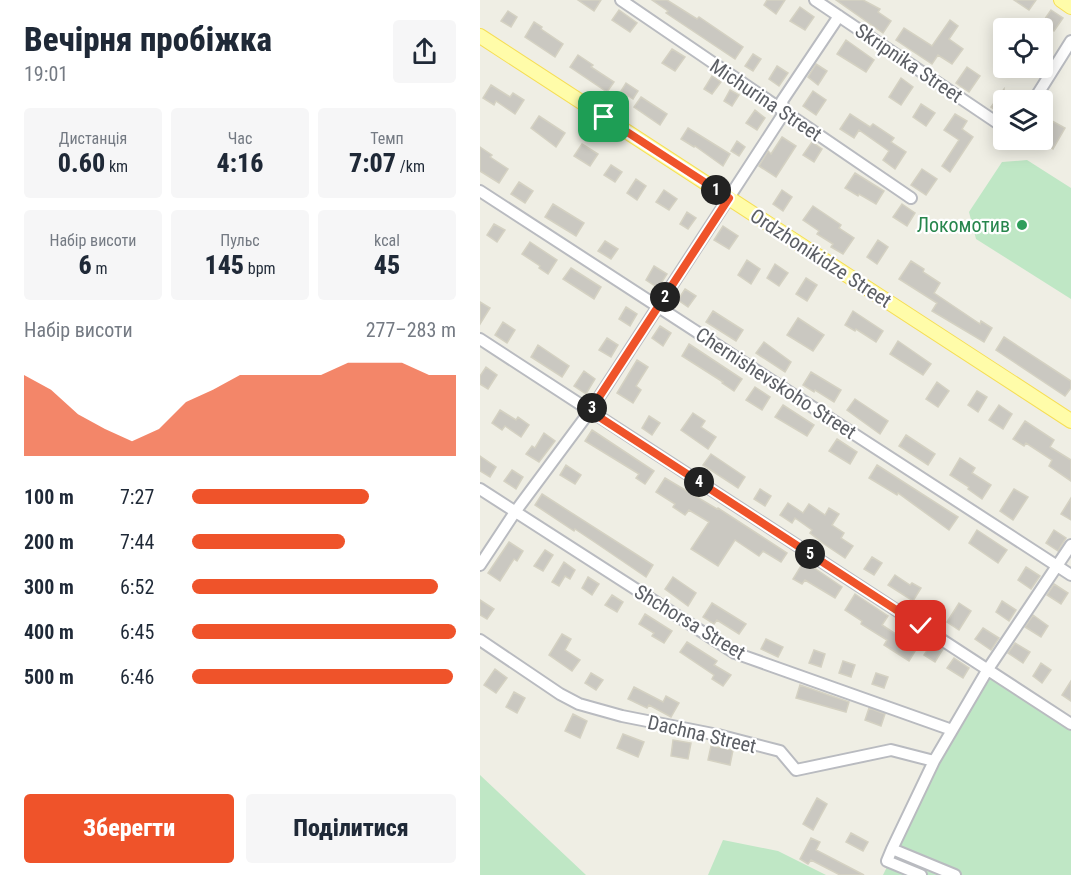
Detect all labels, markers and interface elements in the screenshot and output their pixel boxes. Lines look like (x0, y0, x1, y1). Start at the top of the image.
street label: Skripnika Street (851, 18, 967, 108)
map controls (993, 18, 1053, 150)
button: locate (993, 18, 1053, 78)
text: Вечірня пробіжка (24, 20, 272, 59)
button: share (393, 20, 456, 83)
street label: Michurina Street (706, 54, 827, 146)
text: 19:01 (24, 62, 68, 86)
button: layers (993, 90, 1053, 150)
pin (578, 91, 629, 142)
icon: arrive (587, 100, 620, 133)
text: Дистанція (59, 129, 127, 148)
text: Час (228, 129, 252, 148)
text: Темп (370, 129, 404, 148)
text: 0.60 (58, 148, 105, 178)
text: 4:16 (217, 148, 264, 178)
text: 7:07 (349, 148, 396, 178)
text: km (105, 157, 128, 176)
text: /km (396, 157, 425, 176)
pin: 1 (701, 175, 731, 205)
text: 1 (712, 180, 720, 199)
street label: Ordzhonikidze Street (746, 203, 896, 313)
place label: Локомотив (917, 213, 1010, 237)
marker: Локомотив (1015, 218, 1029, 232)
text: Набір висоти (50, 231, 136, 250)
text: Пульс (220, 231, 260, 250)
text: kcal (374, 231, 400, 250)
text: 6 (79, 250, 92, 280)
text: 145 (204, 250, 244, 280)
text: 45 (374, 250, 400, 280)
text: m (92, 259, 107, 278)
text: bpm (244, 259, 276, 278)
pin: 2 (650, 282, 680, 312)
text: 2 (661, 287, 669, 306)
text: Набір висоти (24, 318, 133, 342)
text: 277–283 m (366, 318, 456, 342)
street label: Chernishevskoho Street (691, 322, 861, 444)
pin: 3 (577, 393, 607, 423)
text: 3 (588, 398, 596, 417)
pin: 4 (684, 467, 714, 497)
text: 4 (695, 472, 703, 491)
text: 100 m (24, 485, 74, 509)
text: 7:27 (120, 485, 154, 509)
text: 200 m (24, 530, 74, 554)
text: 7:44 (120, 530, 154, 554)
pin: 5 (795, 539, 825, 569)
text: 5 (806, 544, 814, 563)
text: 300 m (24, 575, 74, 599)
text: 6:52 (120, 575, 154, 599)
street label: Shchorsa Street (630, 579, 750, 665)
pin (895, 600, 946, 651)
icon: check (904, 609, 937, 642)
text: 400 m (24, 620, 74, 644)
text: 6:45 (120, 620, 154, 644)
text: 500 m (24, 665, 74, 689)
text: 6:46 (120, 665, 154, 689)
street label: Dachna Street (645, 710, 759, 758)
button: Зберегти (24, 794, 234, 863)
button: Поділитися (246, 794, 456, 863)

